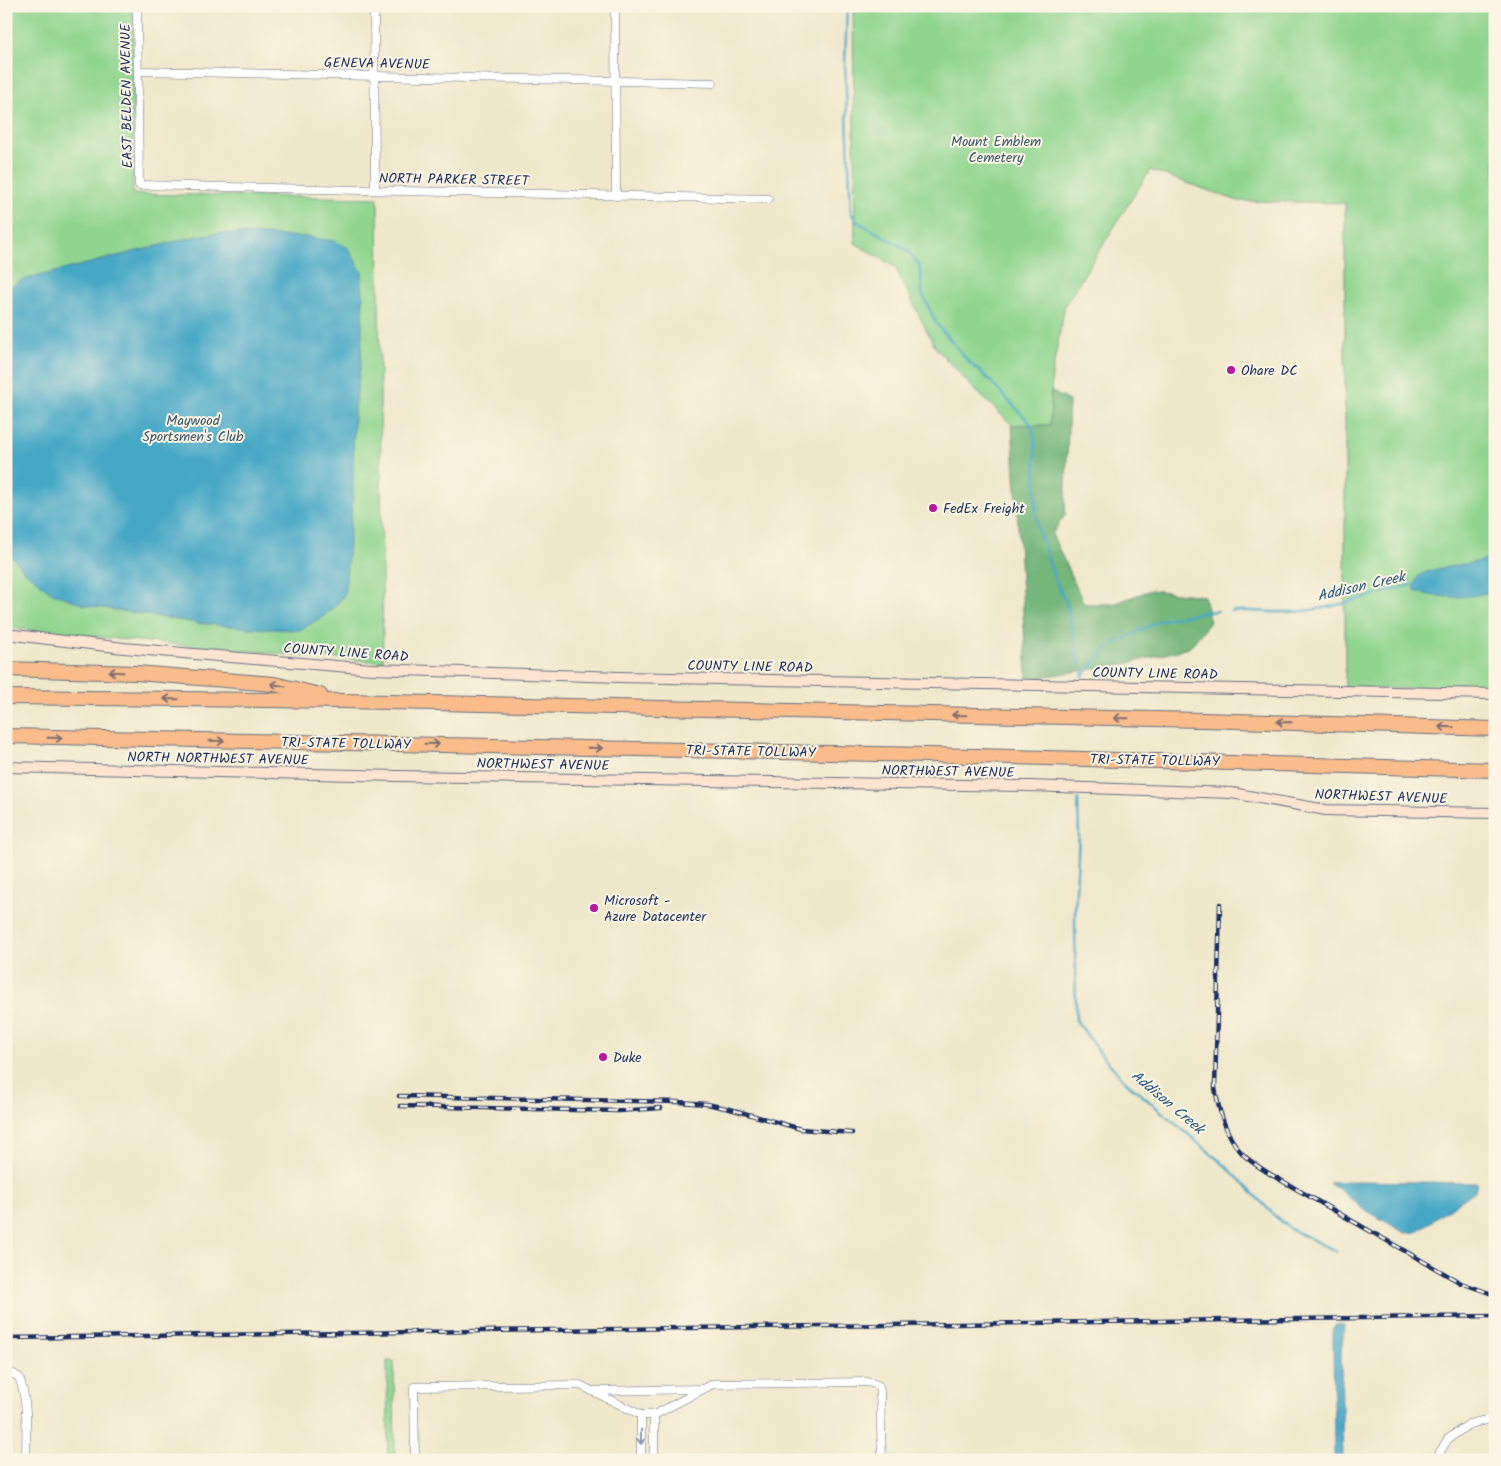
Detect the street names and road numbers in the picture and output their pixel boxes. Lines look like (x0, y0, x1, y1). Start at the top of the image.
street label: EAST BELDEN AVENUE (115, 23, 139, 168)
street label: GENEVA AVENUE (324, 52, 431, 76)
street label: NORTH PARKER STREET (379, 168, 531, 192)
street label: COUNTY LINE ROAD (283, 638, 409, 668)
street label: COUNTY LINE ROAD (687, 655, 813, 679)
street label: COUNTY LINE ROAD (1092, 662, 1218, 686)
street label: TRI-STATE TOLLWAY (281, 732, 412, 756)
street label: TRI-STATE TOLLWAY (686, 740, 817, 764)
street label: NORTH NORTHWEST AVENUE (127, 746, 310, 772)
street label: TRI-STATE TOLLWAY (1090, 749, 1221, 773)
street label: NORTHWEST AVENUE (476, 753, 610, 777)
street label: NORTHWEST AVENUE (881, 760, 1015, 784)
street label: NORTHWEST AVENUE (1314, 784, 1449, 810)

